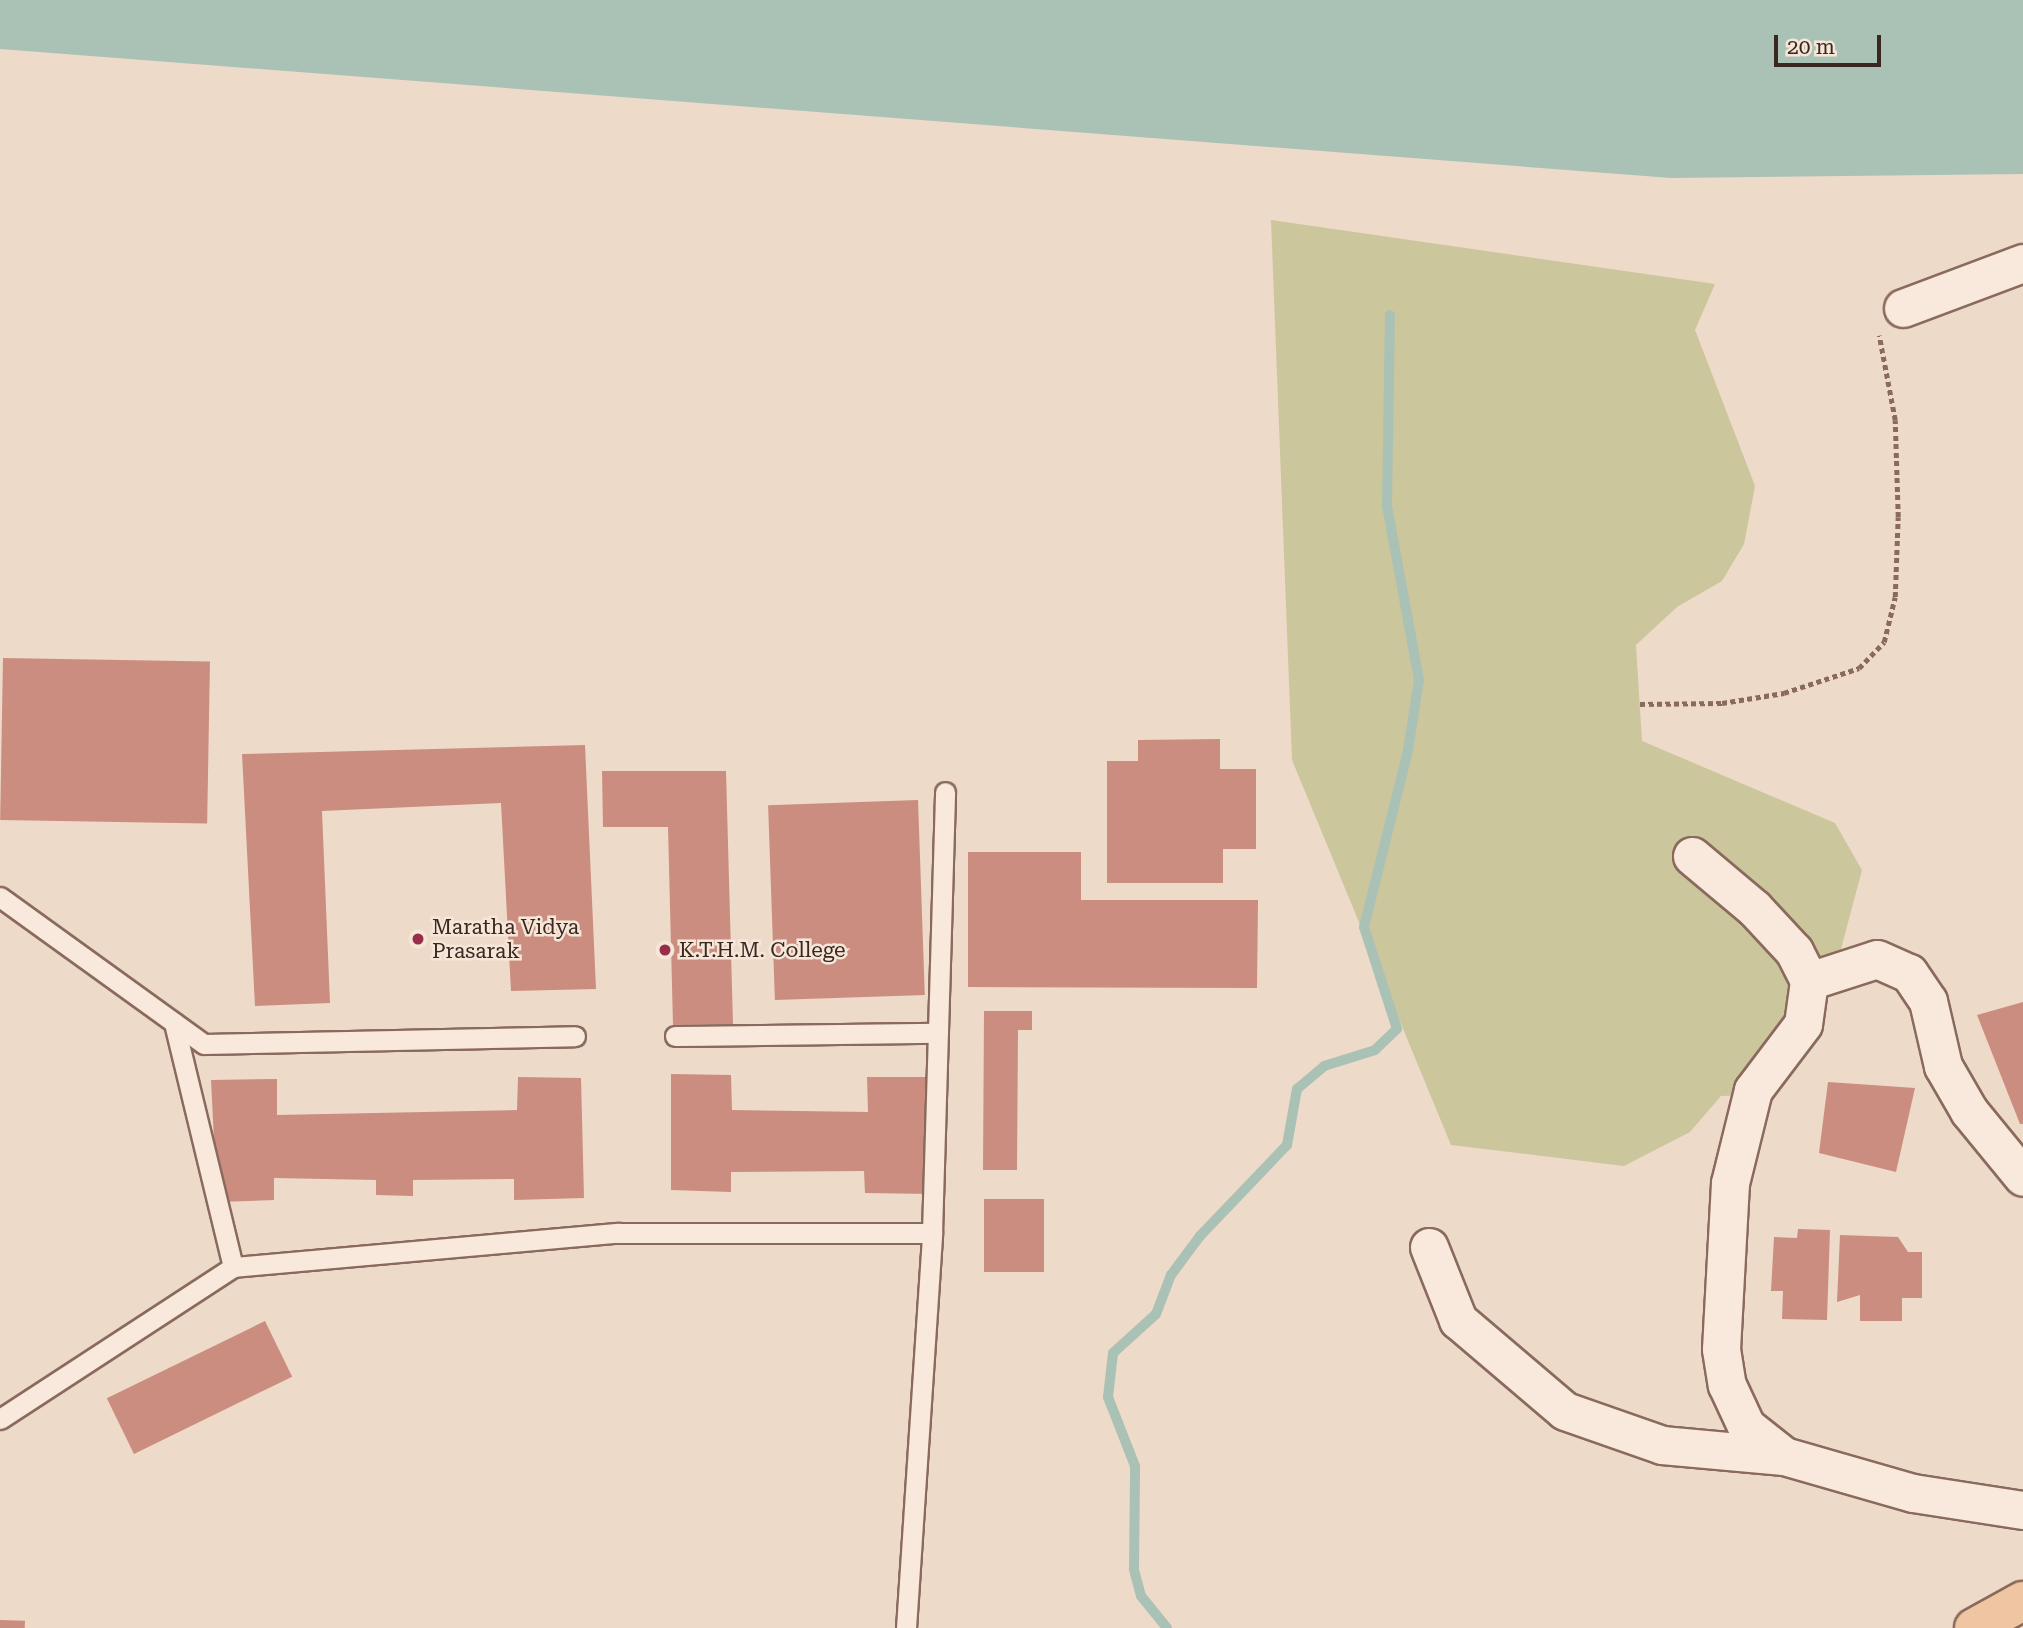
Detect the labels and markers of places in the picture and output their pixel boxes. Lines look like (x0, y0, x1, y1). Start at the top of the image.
place label: Maratha Vidya Prasarak (432, 914, 579, 964)
marker: Maratha Vidya Prasarak (410, 931, 426, 947)
place label: K.T.H.M. College (679, 937, 846, 963)
marker: K.T.H.M. College (657, 942, 673, 958)

